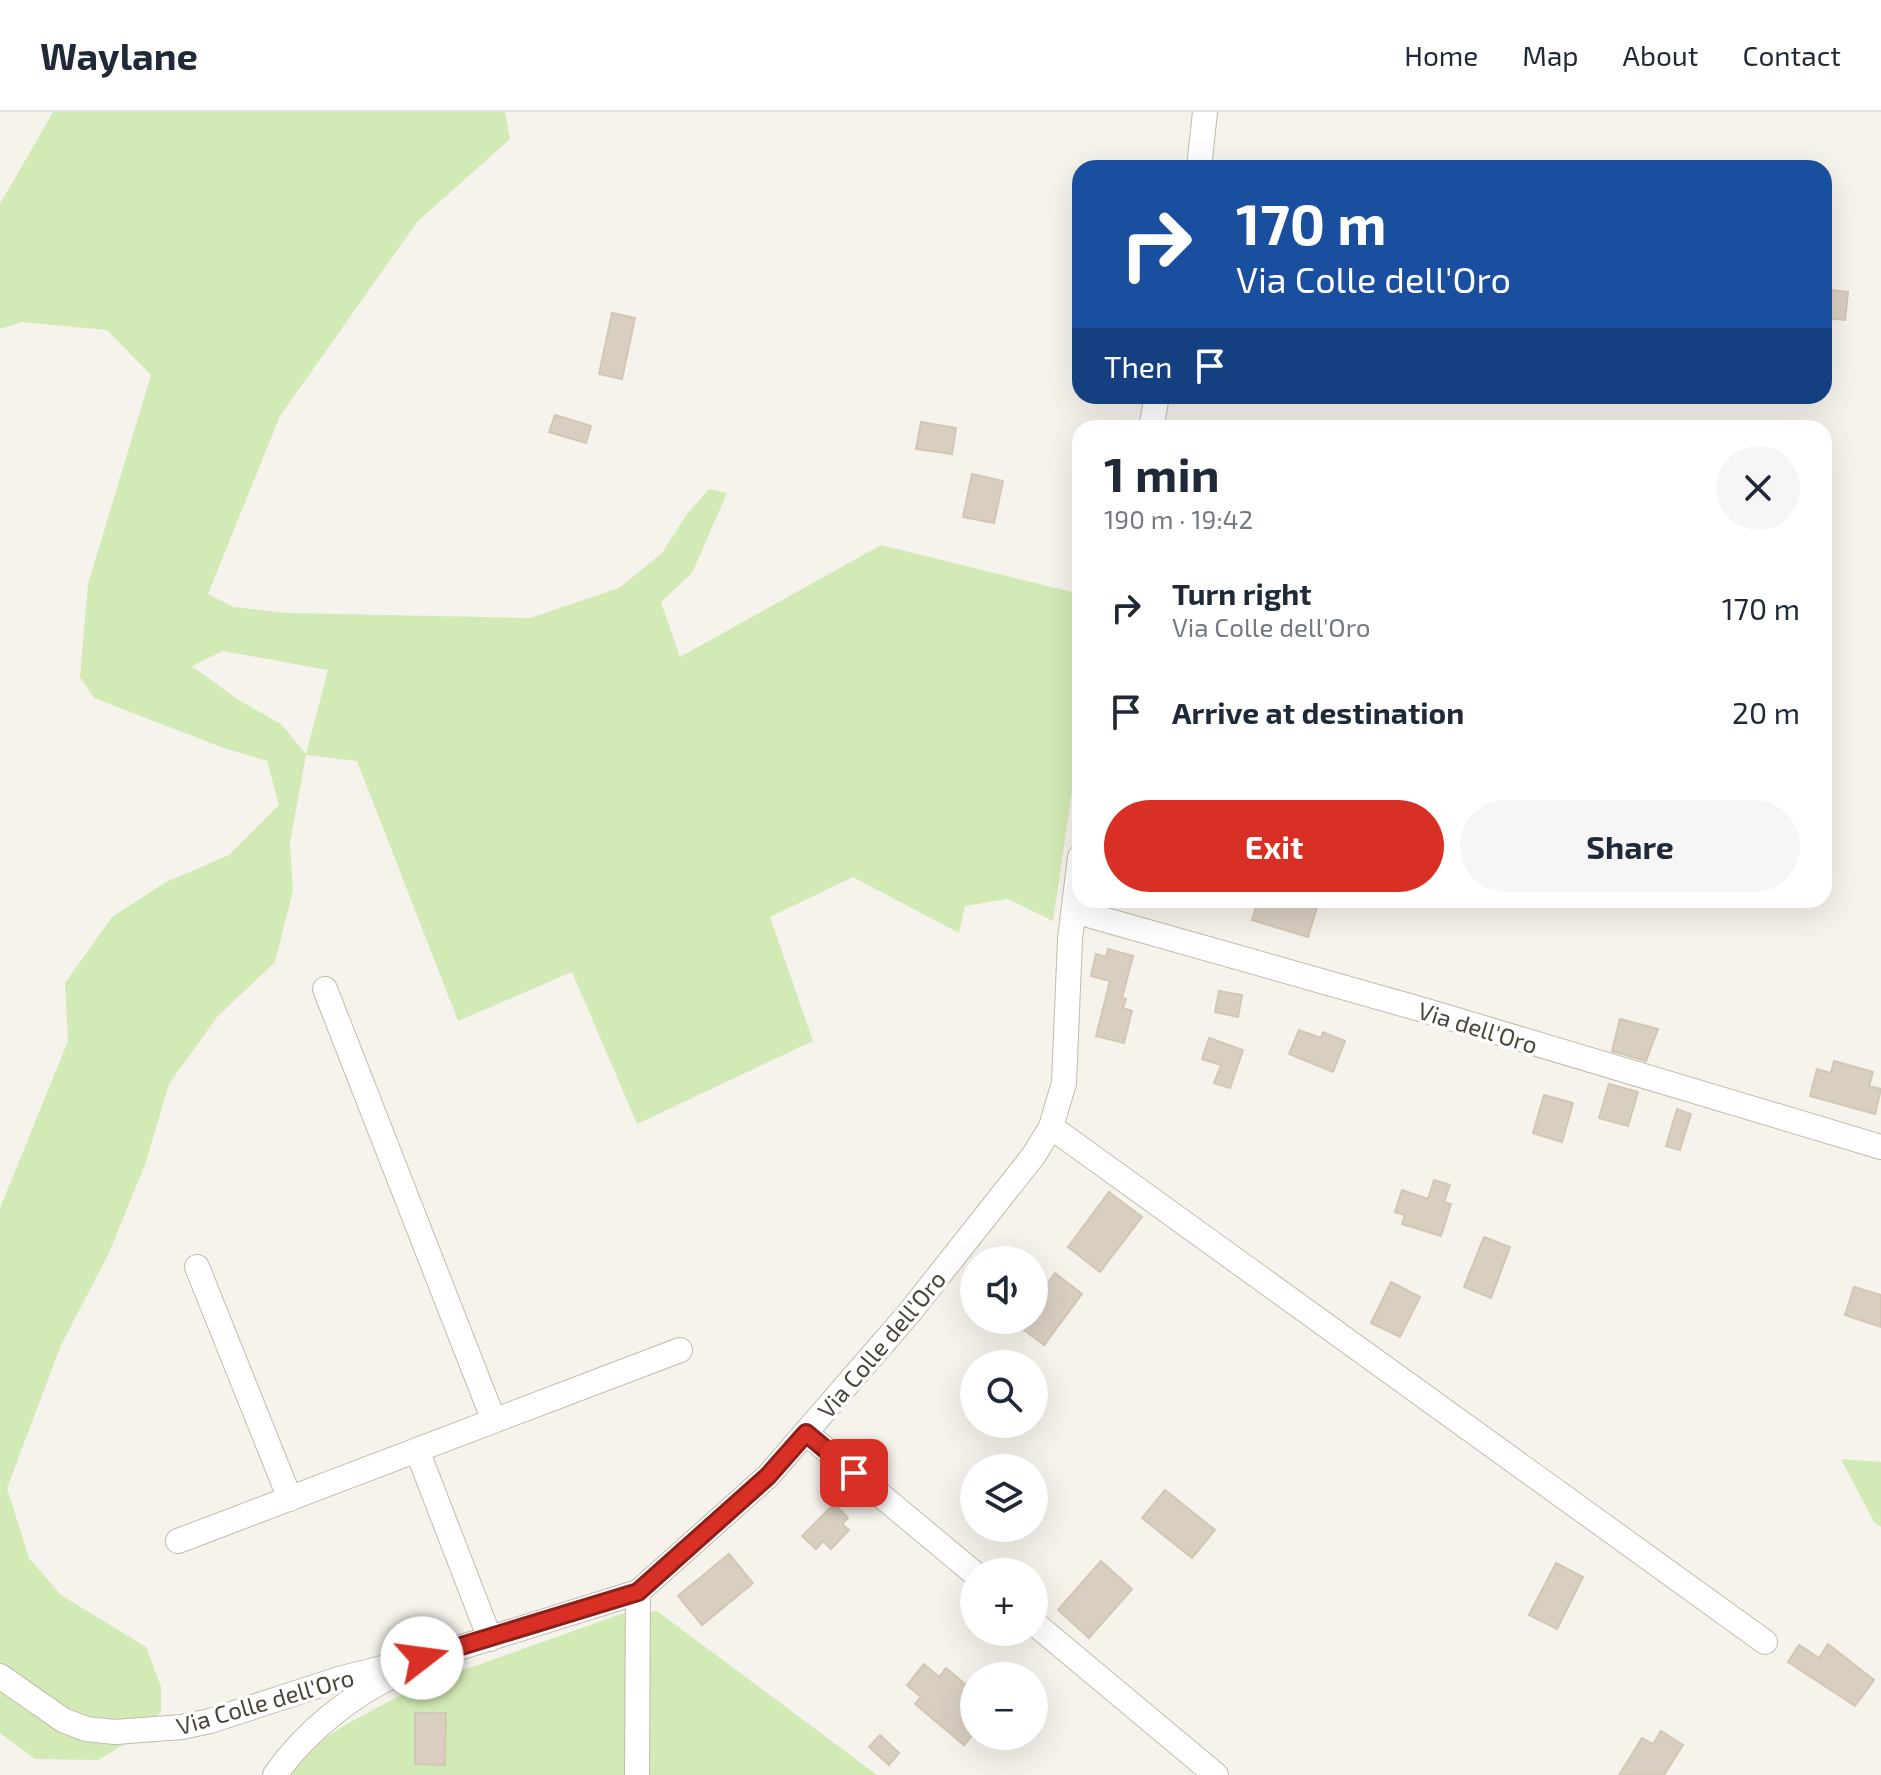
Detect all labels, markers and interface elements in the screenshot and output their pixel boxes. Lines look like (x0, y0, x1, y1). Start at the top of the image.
text: Waylane (40, 32, 198, 78)
text: Home (1404, 38, 1478, 72)
text: Map (1522, 38, 1579, 72)
text: About (1623, 38, 1698, 72)
text: Contact (1742, 38, 1841, 72)
text: 170 m (1236, 189, 1387, 256)
icon: right (1104, 192, 1208, 296)
text: Via Colle dell'Oro (1236, 257, 1511, 300)
icon: arrive (1188, 344, 1232, 388)
text: Then (1104, 348, 1172, 384)
text: 1 min (1104, 444, 1220, 502)
button: close (1716, 446, 1800, 530)
text: 190 m · 19:42 (1104, 503, 1253, 534)
text: Turn right (1172, 575, 1312, 611)
icon: right (1104, 586, 1148, 630)
text: 170 m (1722, 590, 1800, 626)
text: Via Colle dell'Oro (1172, 611, 1371, 642)
icon: arrive (1104, 690, 1148, 734)
text: Arrive at destination (1172, 694, 1464, 730)
text: 20 m (1732, 694, 1800, 730)
button: Exit (1104, 800, 1444, 892)
button: Share (1460, 800, 1800, 892)
street label: Via dell'Oro (1415, 995, 1541, 1059)
map controls (960, 1246, 1048, 1750)
button: sound (960, 1246, 1048, 1334)
street label: Via Colle dell'Oro (811, 1264, 951, 1424)
button: search (960, 1350, 1048, 1438)
pin (820, 1439, 888, 1507)
icon: arrive (832, 1451, 876, 1495)
button: layers (960, 1454, 1048, 1542)
button: + (960, 1558, 1048, 1646)
position arrow (380, 1616, 464, 1700)
street label: Via Colle dell'Oro (173, 1662, 357, 1740)
button: − (960, 1662, 1048, 1750)

